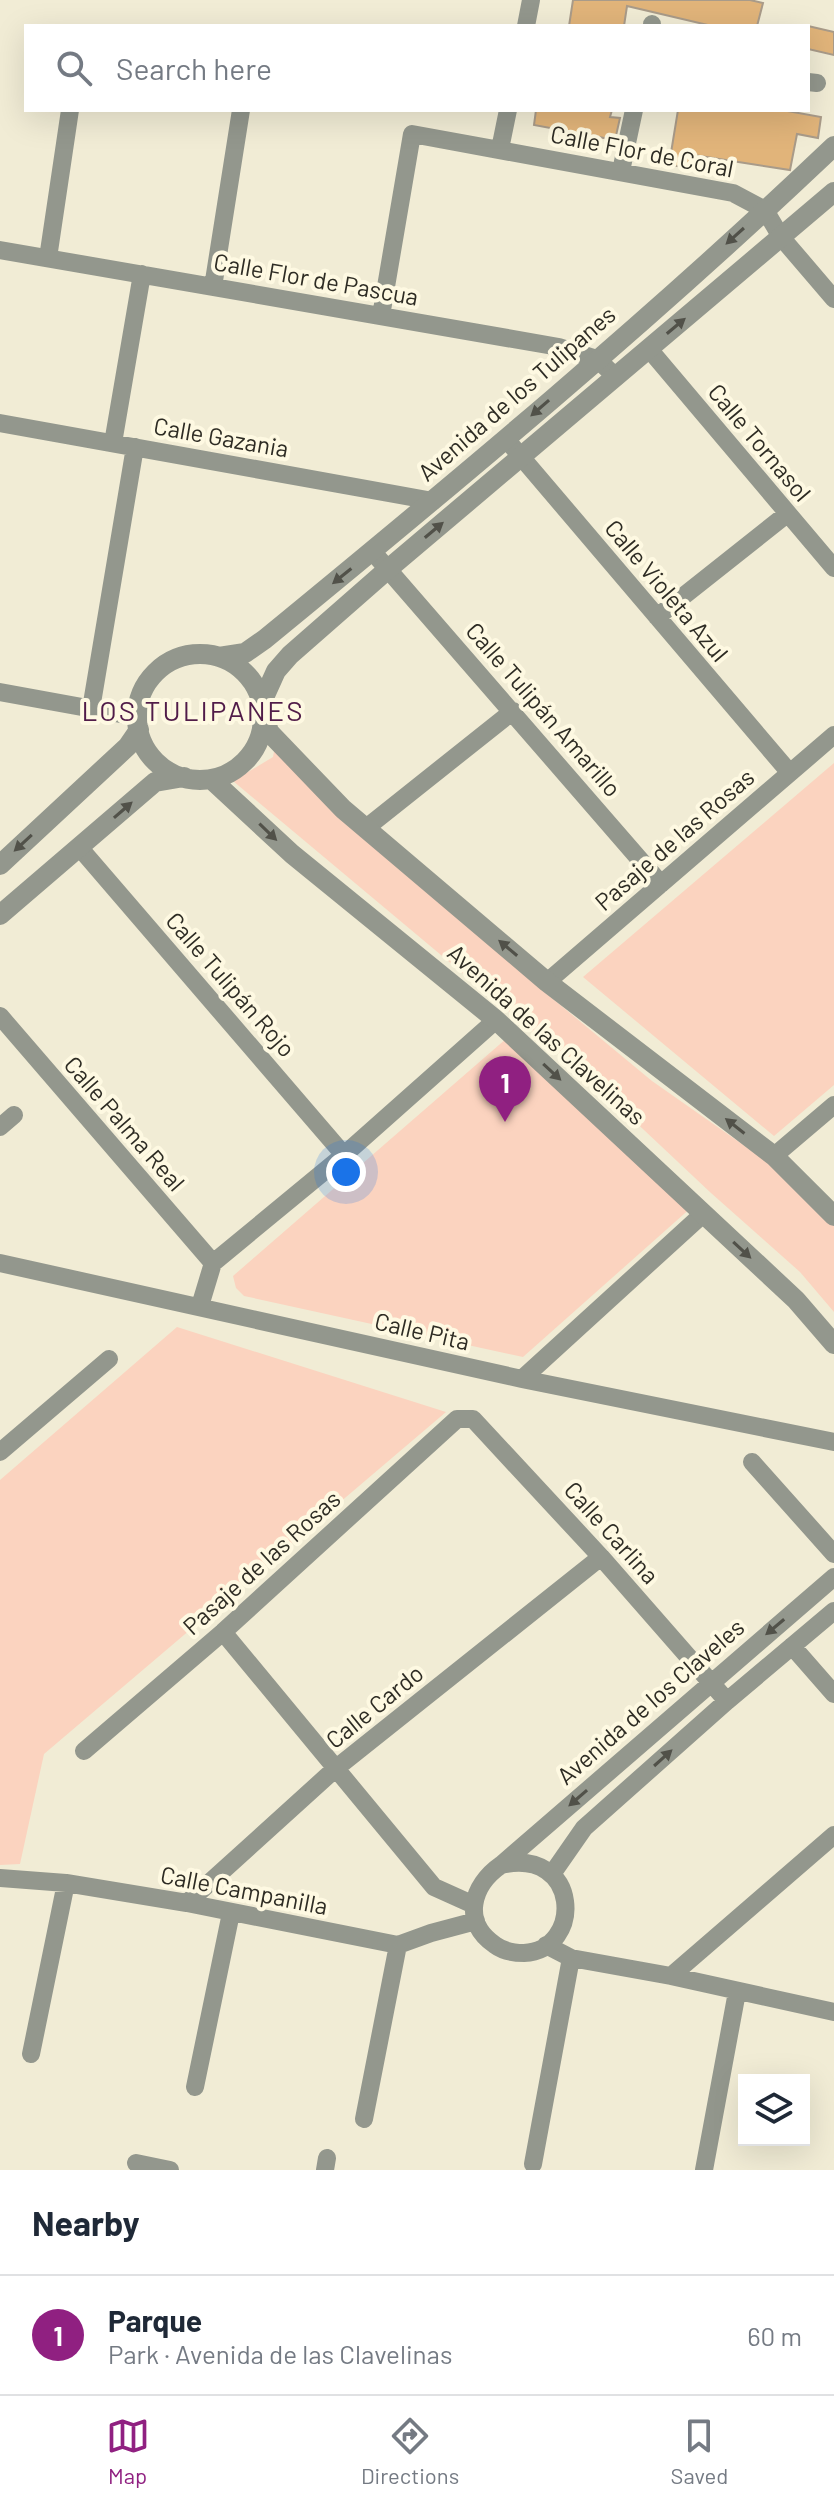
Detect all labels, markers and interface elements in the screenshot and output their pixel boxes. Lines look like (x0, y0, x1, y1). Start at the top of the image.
search box (24, 24, 810, 112)
icon: search (52, 46, 96, 90)
text: Search here (116, 50, 272, 86)
street label: Calle Flor de Coral (548, 119, 736, 182)
one-way arrow (726, 227, 745, 245)
street label: Calle Flor de Pascua (212, 246, 421, 311)
street label: Avenida de los Tulipanes (411, 299, 621, 487)
one-way arrow (665, 318, 685, 335)
street label: Calle Tornasol (703, 377, 818, 507)
one-way arrow (531, 399, 551, 416)
street label: Calle Gazania (152, 410, 291, 463)
street label: Calle Violeta Azul (599, 513, 735, 667)
one-way arrow (424, 522, 444, 539)
one-way arrow (332, 567, 352, 584)
street label: Calle Tulipán Amarillo (461, 616, 628, 802)
district label: LOS TULIPANES (81, 693, 305, 727)
street label: Pasaje de las Rosas (588, 762, 760, 916)
one-way arrow (113, 802, 133, 819)
one-way arrow (258, 822, 277, 840)
one-way arrow (14, 834, 33, 852)
street label: Calle Tulipán Rojo (160, 906, 302, 1062)
street label: Avenida de las Clavelinas (442, 937, 652, 1130)
one-way arrow (498, 940, 518, 957)
street label: Calle Palma Real (59, 1050, 192, 1196)
pin: 1 (479, 1056, 531, 1122)
one-way arrow (542, 1063, 561, 1081)
one-way arrow (725, 1118, 745, 1134)
your location (326, 1152, 366, 1192)
one-way arrow (732, 1240, 751, 1258)
street label: Calle Pita (372, 1306, 473, 1356)
street label: Calle Carlina (559, 1475, 666, 1589)
street label: Pasaje de las Rosas (176, 1484, 346, 1640)
street label: Avenida de los Claveles (551, 1612, 749, 1790)
one-way arrow (765, 1618, 785, 1635)
street label: Calle Cardo (320, 1658, 429, 1754)
one-way arrow (654, 1749, 673, 1767)
one-way arrow (568, 1788, 588, 1806)
street label: Calle Campanilla (158, 1859, 330, 1920)
map controls (738, 2074, 810, 2146)
button: layers (738, 2074, 810, 2146)
text: Nearby (32, 2202, 140, 2243)
text: Parque (108, 2302, 202, 2338)
text: 1 (53, 2320, 63, 2351)
text: 60 m (747, 2320, 802, 2351)
text: Park · Avenida de las Clavelinas (108, 2338, 452, 2369)
tab: Map (106, 2414, 150, 2488)
tab: Directions (361, 2414, 459, 2488)
tab: Saved (671, 2414, 728, 2488)

